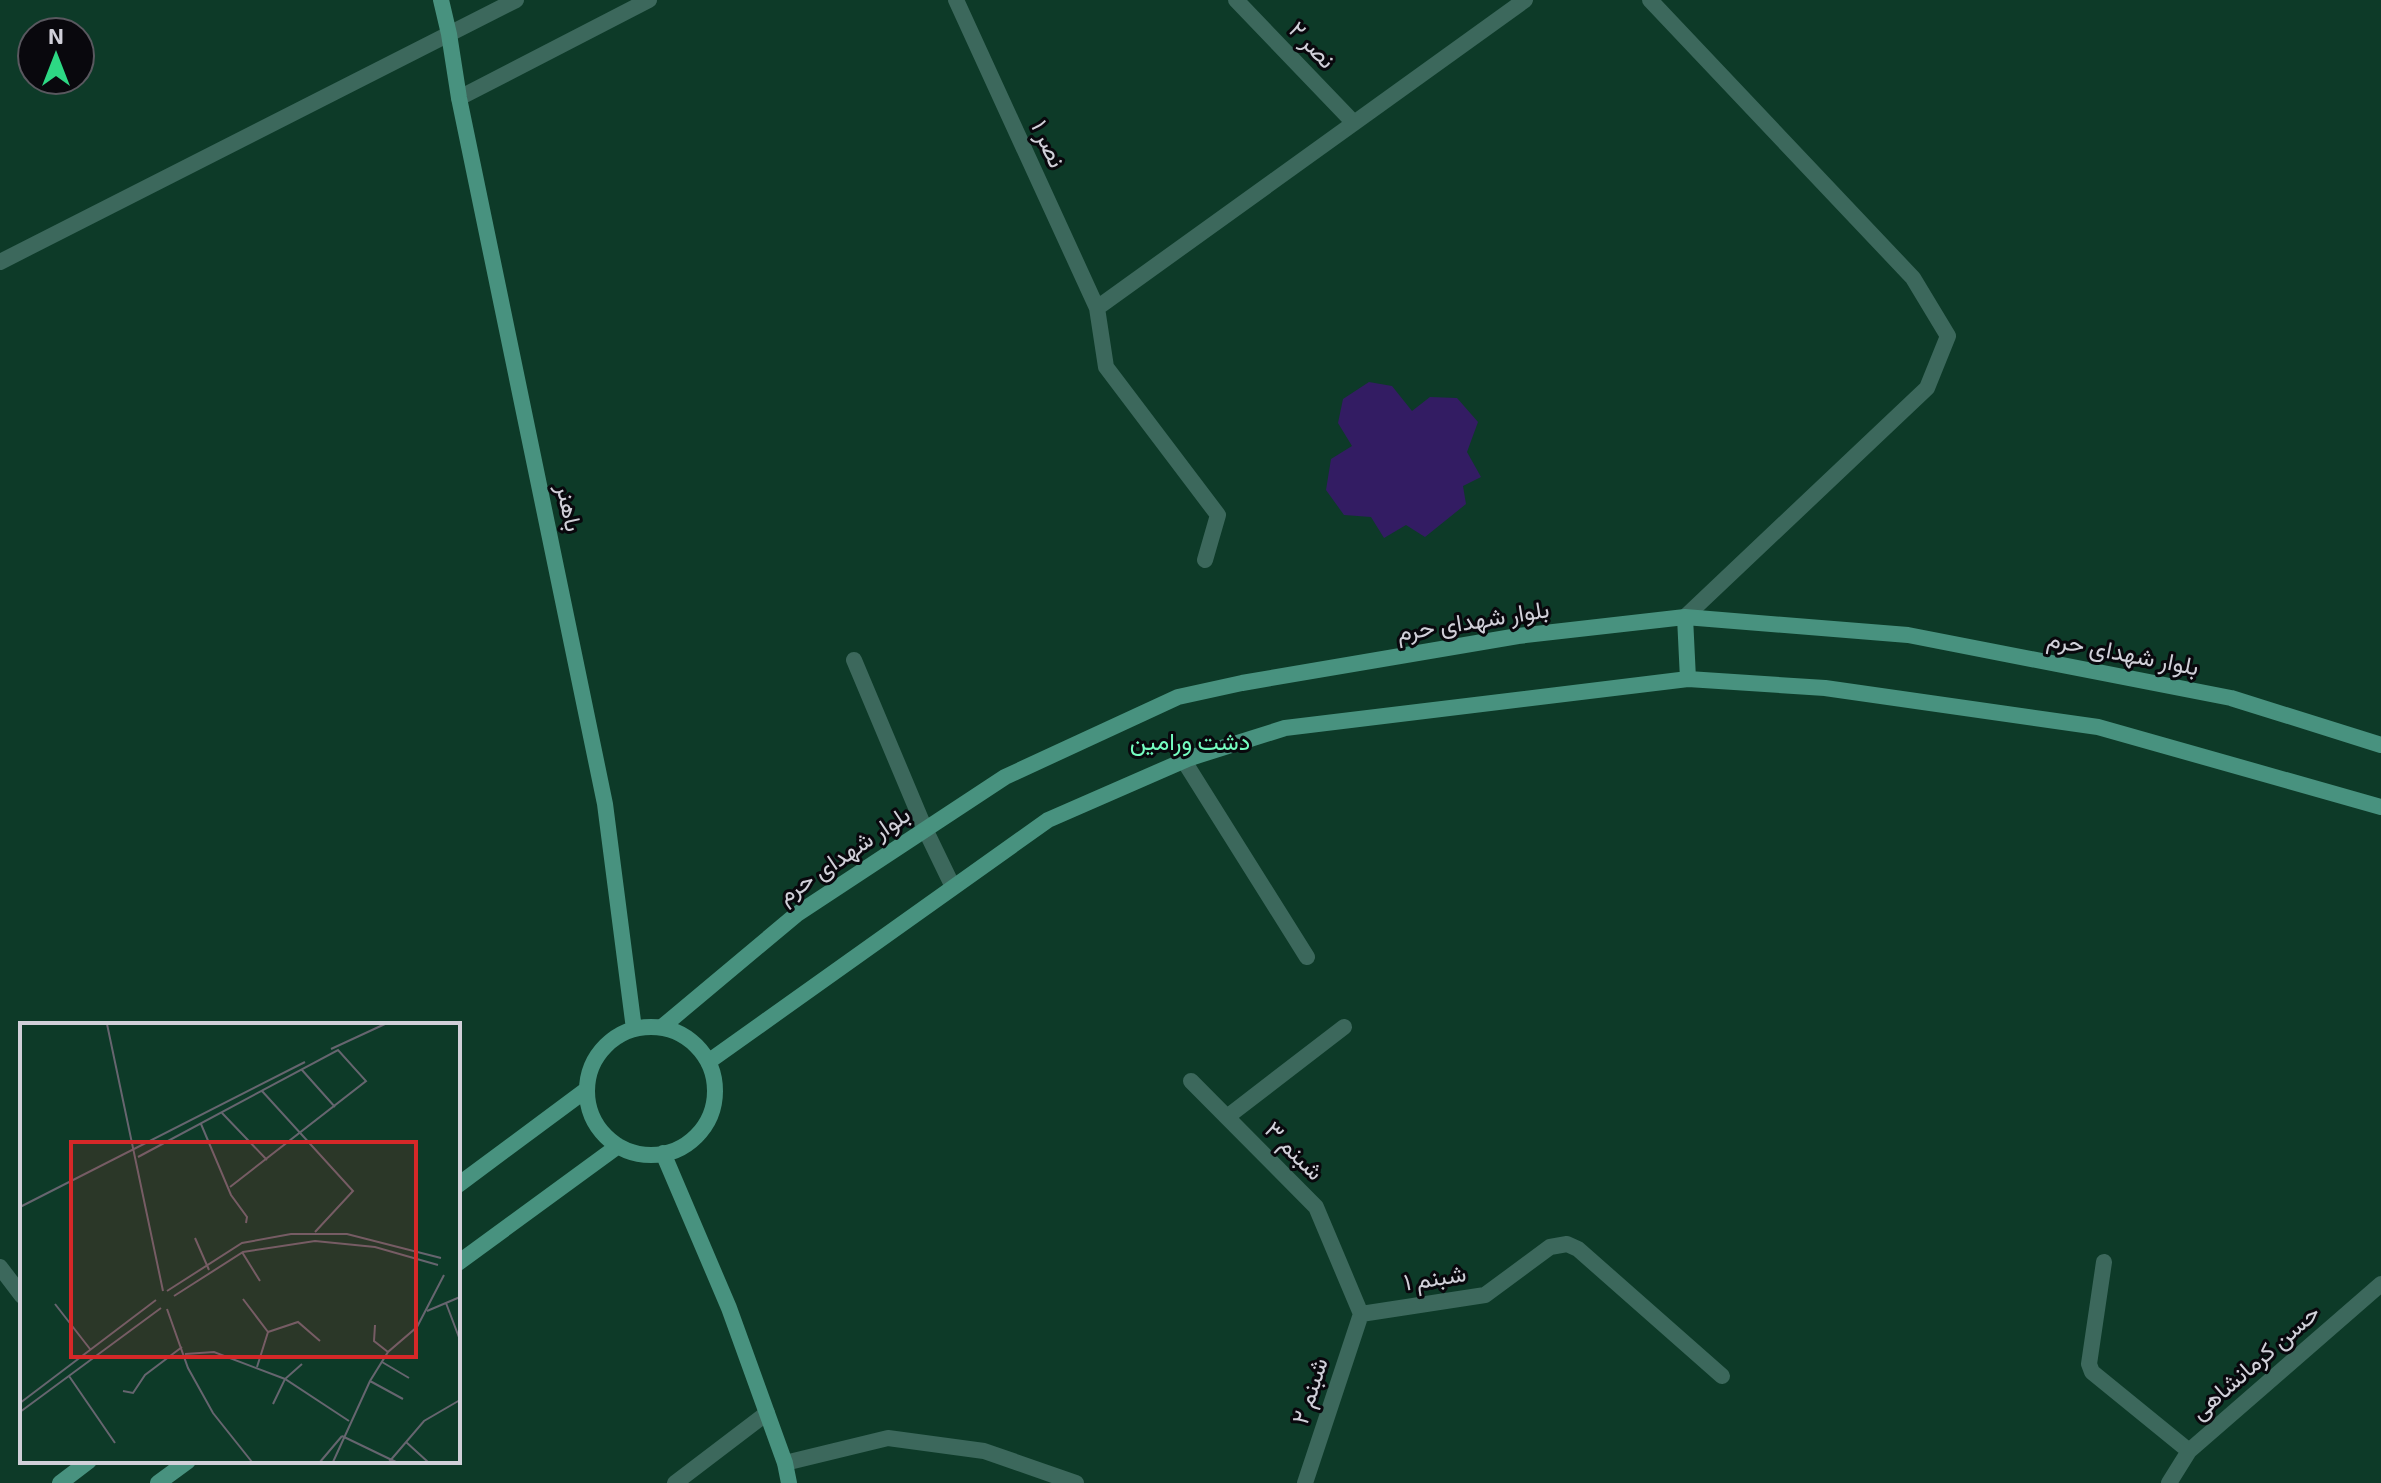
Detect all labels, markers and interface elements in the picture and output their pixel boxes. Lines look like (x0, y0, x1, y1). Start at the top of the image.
street label: نصر ۲ (1282, 14, 1342, 75)
north arrow (16, 16, 96, 96)
text: N (48, 22, 64, 48)
street label: نصر ۱ (1024, 115, 1073, 173)
street label: باهنر (549, 481, 590, 534)
street label: بلوار شهدای حرم (1395, 593, 1551, 649)
street label: بلوار شهدای حرم (2044, 623, 2202, 683)
park label: دشت ورامین (1130, 726, 1250, 757)
street label: بلوار شهدای حرم (771, 799, 917, 911)
inset map (20, 1023, 460, 1463)
street label: شبنم ۳ (1257, 1114, 1331, 1188)
street label: شبنم ۱ (1401, 1257, 1469, 1299)
street label: حسن کرمانشاهی (2183, 1297, 2326, 1426)
street label: شبنم ۲ (1284, 1353, 1336, 1429)

